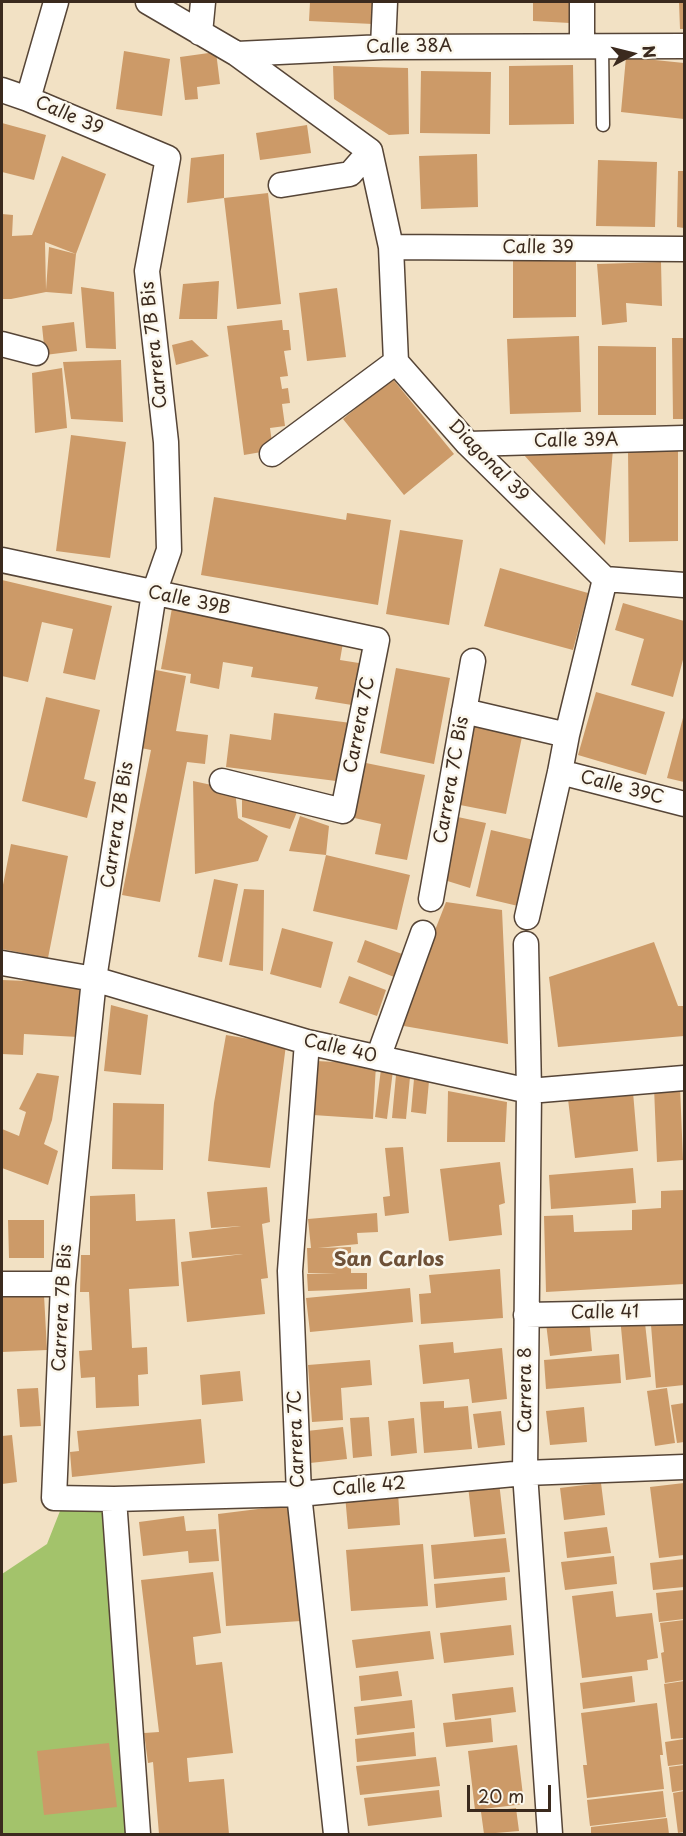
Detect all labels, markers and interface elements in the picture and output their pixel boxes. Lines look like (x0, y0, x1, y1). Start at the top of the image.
north arrow (602, 24, 662, 84)
street label: Calle 38A (366, 35, 452, 59)
text: N (637, 44, 663, 60)
street label: Calle 39 (32, 92, 106, 140)
street label: Calle 39 (502, 237, 574, 259)
street label: Carrera 7B Bis (138, 280, 172, 410)
street label: Diagonal 39 (443, 415, 533, 507)
street label: Calle 39A (533, 429, 619, 453)
street label: Calle 39B (146, 582, 232, 620)
street label: Carrera 7C (340, 675, 380, 775)
street label: Carrera 7C Bis (430, 715, 474, 845)
street label: Carrera 7B Bis (97, 760, 139, 890)
street label: Calle 39C (578, 766, 666, 810)
street label: Calle 40 (301, 1030, 379, 1068)
street label: Carrera 7B Bis (49, 1244, 77, 1372)
district label: San Carlos (334, 1248, 444, 1272)
street label: Calle 41 (571, 1302, 639, 1324)
street label: Carrera 8 (515, 1347, 537, 1433)
street label: Carrera 7C (284, 1390, 310, 1488)
street label: Calle 42 (331, 1473, 407, 1501)
scale bar (470, 1773, 554, 1811)
text: 20 m (478, 1782, 524, 1809)

